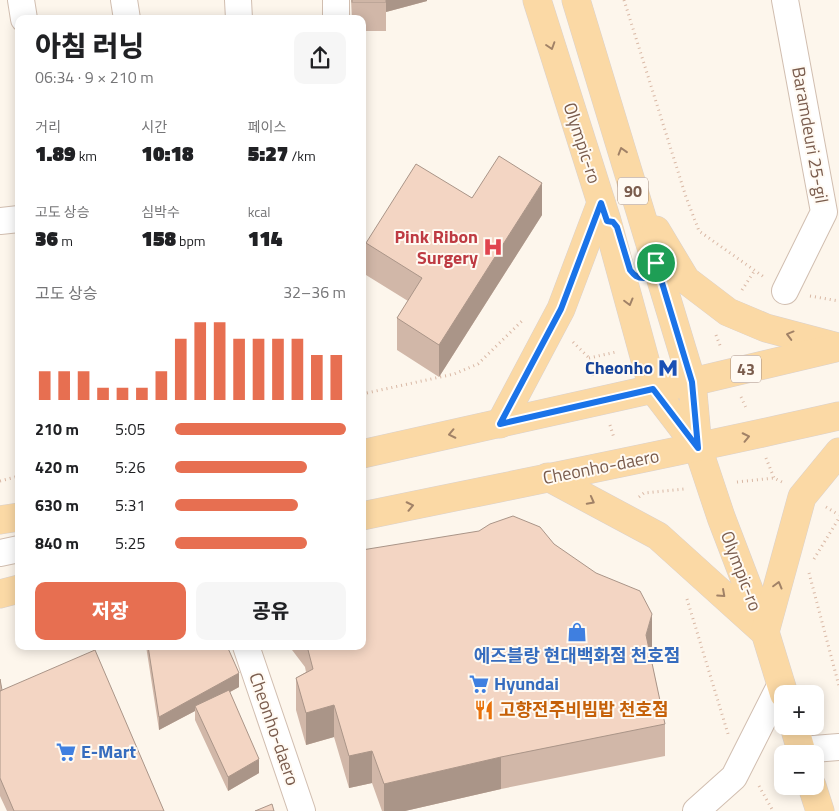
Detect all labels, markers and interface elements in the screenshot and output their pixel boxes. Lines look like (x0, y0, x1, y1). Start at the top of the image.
text: 아침 러닝 (35, 24, 144, 67)
button: share (294, 32, 346, 84)
one-way arrow (546, 42, 556, 50)
text: 06:34 · 9 × 210 m (35, 65, 154, 89)
street label: Baramdeuri 25-gil (785, 65, 836, 205)
street label: Olympic-ro (557, 99, 608, 187)
text: 거리 (35, 116, 61, 137)
text: 시간 (141, 116, 167, 137)
text: 페이스 (248, 116, 286, 137)
text: 1.89 (35, 137, 76, 169)
text: 10:18 (141, 137, 194, 169)
text: 5:27 (248, 137, 288, 169)
text: km (76, 145, 97, 166)
text: /km (288, 145, 316, 166)
one-way arrow (617, 148, 627, 156)
road number: 90 (618, 178, 648, 205)
text: 고도 상승 (35, 201, 90, 222)
text: 심박수 (141, 201, 180, 222)
text: kcal (248, 201, 271, 222)
text: 36 (35, 222, 58, 254)
text: 158 (141, 222, 176, 254)
text: 114 (248, 222, 282, 254)
place label: Pink Ribon Surgery (394, 223, 478, 271)
text: m (58, 230, 73, 251)
text: bpm (176, 230, 206, 251)
hospital icon: Pink Ribon Surgery (482, 236, 504, 258)
pin (635, 242, 677, 284)
icon: arrive (642, 249, 670, 277)
text: 32–36 m (283, 280, 346, 304)
text: 고도 상승 (35, 281, 97, 305)
one-way arrow (623, 297, 634, 306)
one-way arrow (786, 330, 795, 341)
place label: Cheonho (585, 354, 653, 381)
road number: 43 (731, 356, 761, 382)
metro station icon: Cheonho (657, 357, 679, 379)
text: 210 m (35, 417, 79, 441)
text: 5:05 (115, 417, 145, 441)
one-way arrow (448, 428, 457, 439)
one-way arrow (741, 432, 750, 443)
street label: Cheonho-daero (540, 442, 661, 491)
text: 420 m (35, 455, 79, 479)
text: 5:26 (115, 455, 145, 479)
text: 630 m (35, 493, 79, 517)
text: 5:31 (115, 493, 145, 517)
one-way arrow (586, 494, 595, 504)
one-way arrow (406, 502, 415, 512)
street label: Olympic-ro (714, 527, 769, 615)
text: 840 m (35, 531, 79, 555)
text: 5:25 (115, 531, 145, 555)
one-way arrow (772, 581, 783, 590)
button: 저장 (35, 582, 186, 640)
button: 공유 (196, 582, 346, 640)
one-way arrow (717, 588, 726, 597)
shop icon: 에즈블랑 현대백화점 천호점 (566, 621, 588, 643)
place label: 에즈블랑 현대백화점 천호점 (474, 642, 680, 669)
street label: Cheonho-daero (243, 669, 306, 789)
place label: Hyundai (494, 670, 559, 697)
supermarket icon: Hyundai (468, 673, 490, 695)
map controls (774, 685, 824, 795)
button: + (774, 685, 824, 735)
place label: 고향전주비빔밥 천호점 (499, 696, 669, 723)
restaurant icon: 고향전주비빔밥 천호점 (473, 699, 495, 721)
place label: E-Mart (81, 738, 136, 765)
supermarket icon: E-Mart (55, 741, 77, 763)
button: − (774, 745, 824, 795)

